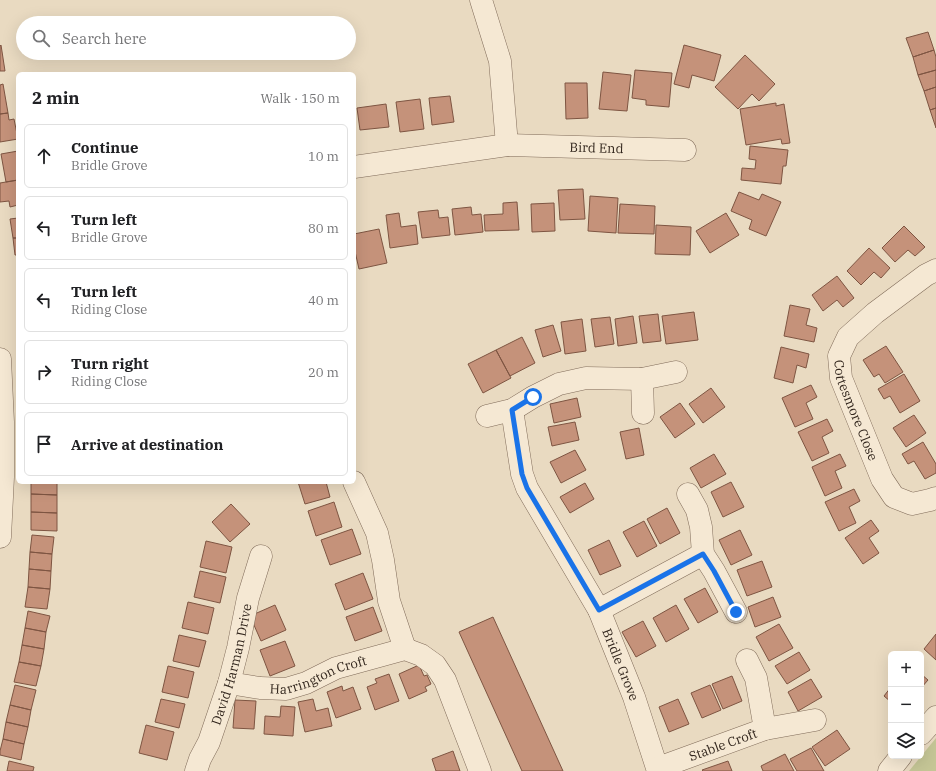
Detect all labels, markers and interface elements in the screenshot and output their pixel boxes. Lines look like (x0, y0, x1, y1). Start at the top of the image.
search box (16, 16, 356, 60)
icon: search (30, 27, 52, 49)
text: Search here (62, 29, 147, 48)
text: 2 min (32, 87, 80, 109)
text: Walk · 150 m (261, 90, 340, 107)
text: Continue (71, 138, 138, 157)
street label: Bird End (569, 138, 624, 157)
icon: ahead (33, 145, 55, 167)
text: 10 m (308, 148, 339, 165)
text: Bridle Grove (71, 157, 147, 174)
text: Turn left (71, 210, 137, 229)
icon: left (33, 217, 55, 239)
text: 80 m (308, 220, 339, 237)
text: Bridle Grove (71, 229, 147, 246)
text: Turn left (71, 282, 137, 301)
icon: left (33, 289, 55, 311)
text: 40 m (308, 292, 339, 309)
text: Riding Close (71, 301, 147, 318)
text: Turn right (71, 354, 149, 373)
street label: Cottesmore Close (831, 359, 882, 463)
icon: right (33, 361, 55, 383)
text: 20 m (308, 364, 339, 381)
text: Riding Close (71, 373, 147, 390)
route start (524, 388, 542, 406)
icon: arrive (33, 433, 55, 455)
text: Arrive at destination (71, 435, 223, 454)
street label: David Harman Drive (207, 602, 255, 727)
route end (727, 603, 745, 621)
street label: Bridle Grove (599, 626, 643, 703)
street label: Harrington Croft (269, 651, 369, 698)
map controls (888, 651, 924, 759)
button: + (888, 651, 924, 687)
button: − (888, 687, 924, 723)
button: layers (888, 723, 924, 759)
street label: Stable Croft (686, 724, 760, 765)

